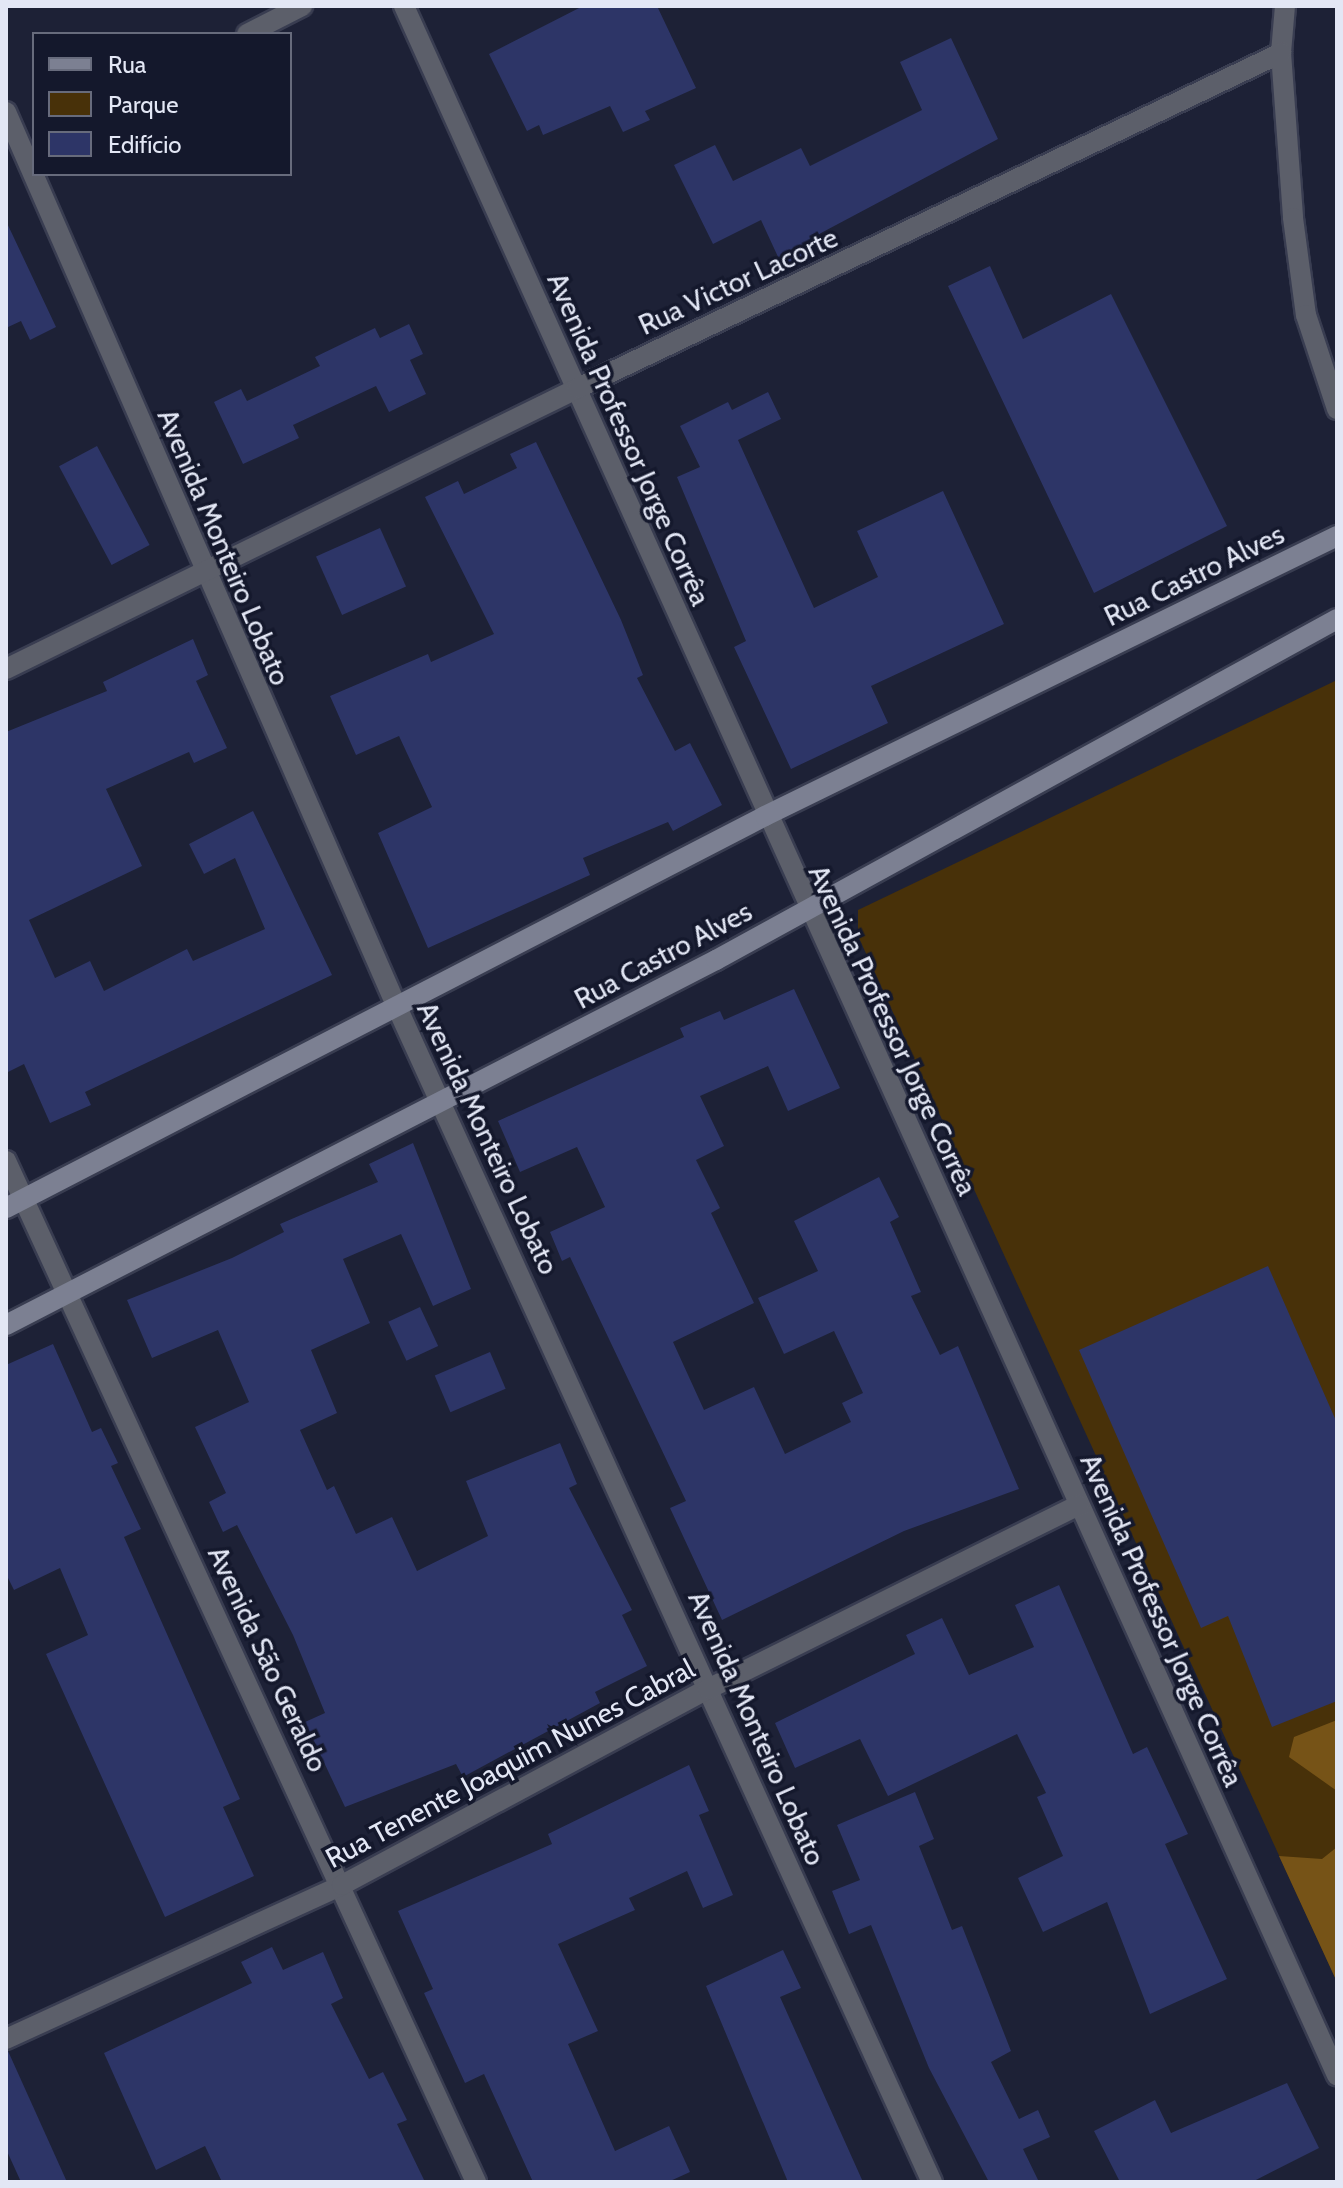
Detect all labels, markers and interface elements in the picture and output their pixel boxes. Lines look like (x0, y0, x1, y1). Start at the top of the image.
legend (32, 32, 292, 176)
text: Rua (108, 50, 146, 79)
text: Parque (108, 90, 178, 119)
text: Edifício (108, 130, 182, 159)
street label: Rua Victor Lacorte (633, 220, 843, 342)
street label: Avenida Professor Jorge Corrêa (540, 268, 718, 610)
street label: Avenida Monteiro Lobato (151, 404, 297, 690)
street label: Rua Castro Alves (1099, 517, 1289, 633)
street label: Avenida Professor Jorge Corrêa (802, 860, 984, 1200)
street label: Rua Castro Alves (569, 894, 757, 1016)
street label: Avenida Monteiro Lobato (410, 997, 566, 1279)
street label: Avenida Professor Jorge Corrêa (1073, 1449, 1251, 1791)
street label: Avenida São Geraldo (201, 1541, 335, 1777)
street label: Avenida Monteiro Lobato (681, 1586, 833, 1870)
street label: Rua Tenente Joaquim Nunes Cabral (320, 1651, 700, 1875)

